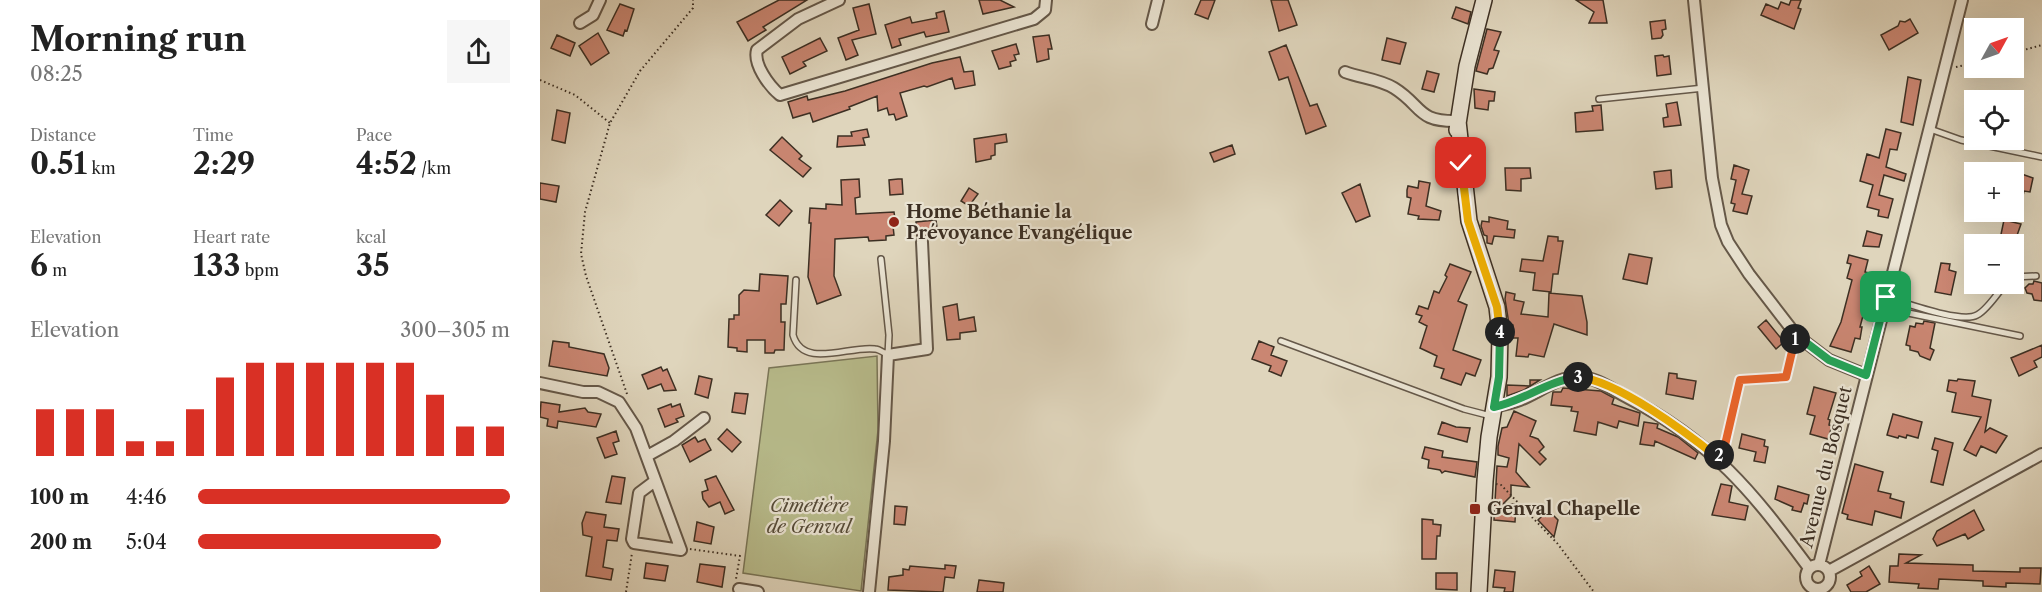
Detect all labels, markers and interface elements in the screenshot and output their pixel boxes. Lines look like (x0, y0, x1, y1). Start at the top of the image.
north arrow (1964, 18, 2024, 78)
map controls (1964, 18, 2024, 294)
text: Morning run (30, 19, 246, 60)
button: share (447, 20, 510, 83)
text: 08:25 (30, 62, 83, 86)
button: locate (1964, 90, 2024, 150)
text: Distance (30, 125, 96, 145)
text: Time (193, 125, 233, 145)
text: Pace (356, 125, 392, 145)
pin (1435, 137, 1486, 188)
text: 0.51 (30, 145, 87, 182)
text: 2:29 (193, 145, 255, 182)
text: 4:52 (356, 145, 417, 182)
icon: check (1444, 146, 1477, 179)
text: km (87, 158, 116, 178)
text: /km (417, 158, 451, 178)
button: + (1964, 162, 2024, 222)
place label: Home Béthanie la Prévoyance Evangélique (906, 201, 1133, 244)
marker: Home Béthanie la Prévoyance Evangélique (887, 215, 901, 229)
text: Elevation (30, 227, 101, 247)
text: Heart rate (193, 227, 270, 247)
text: kcal (356, 227, 386, 247)
button: − (1964, 234, 2024, 294)
text: 6 (30, 247, 48, 284)
text: 133 (193, 247, 240, 284)
text: 35 (356, 247, 390, 284)
text: m (48, 260, 67, 280)
text: bpm (240, 260, 279, 280)
pin (1860, 271, 1911, 322)
icon: arrive (1869, 280, 1902, 313)
pin: 4 (1485, 317, 1515, 347)
text: Elevation (30, 318, 119, 342)
text: 300–305 m (400, 318, 510, 342)
text: 4 (1495, 322, 1505, 342)
pin: 1 (1780, 324, 1810, 354)
text: 1 (1791, 329, 1799, 349)
pin: 3 (1563, 362, 1593, 392)
text: 3 (1573, 367, 1583, 387)
street label: Avenue du Bosquet (1795, 383, 1857, 551)
pin: 2 (1704, 440, 1734, 470)
text: 2 (1714, 445, 1724, 465)
text: 100 m (30, 485, 89, 509)
text: 4:46 (126, 485, 166, 509)
park label: Cimetière de Genval (767, 495, 854, 538)
place label: Genval Chapelle (1487, 498, 1641, 520)
marker: Genval Chapelle (1468, 502, 1482, 516)
text: 200 m (30, 530, 92, 554)
text: 5:04 (126, 530, 167, 554)

